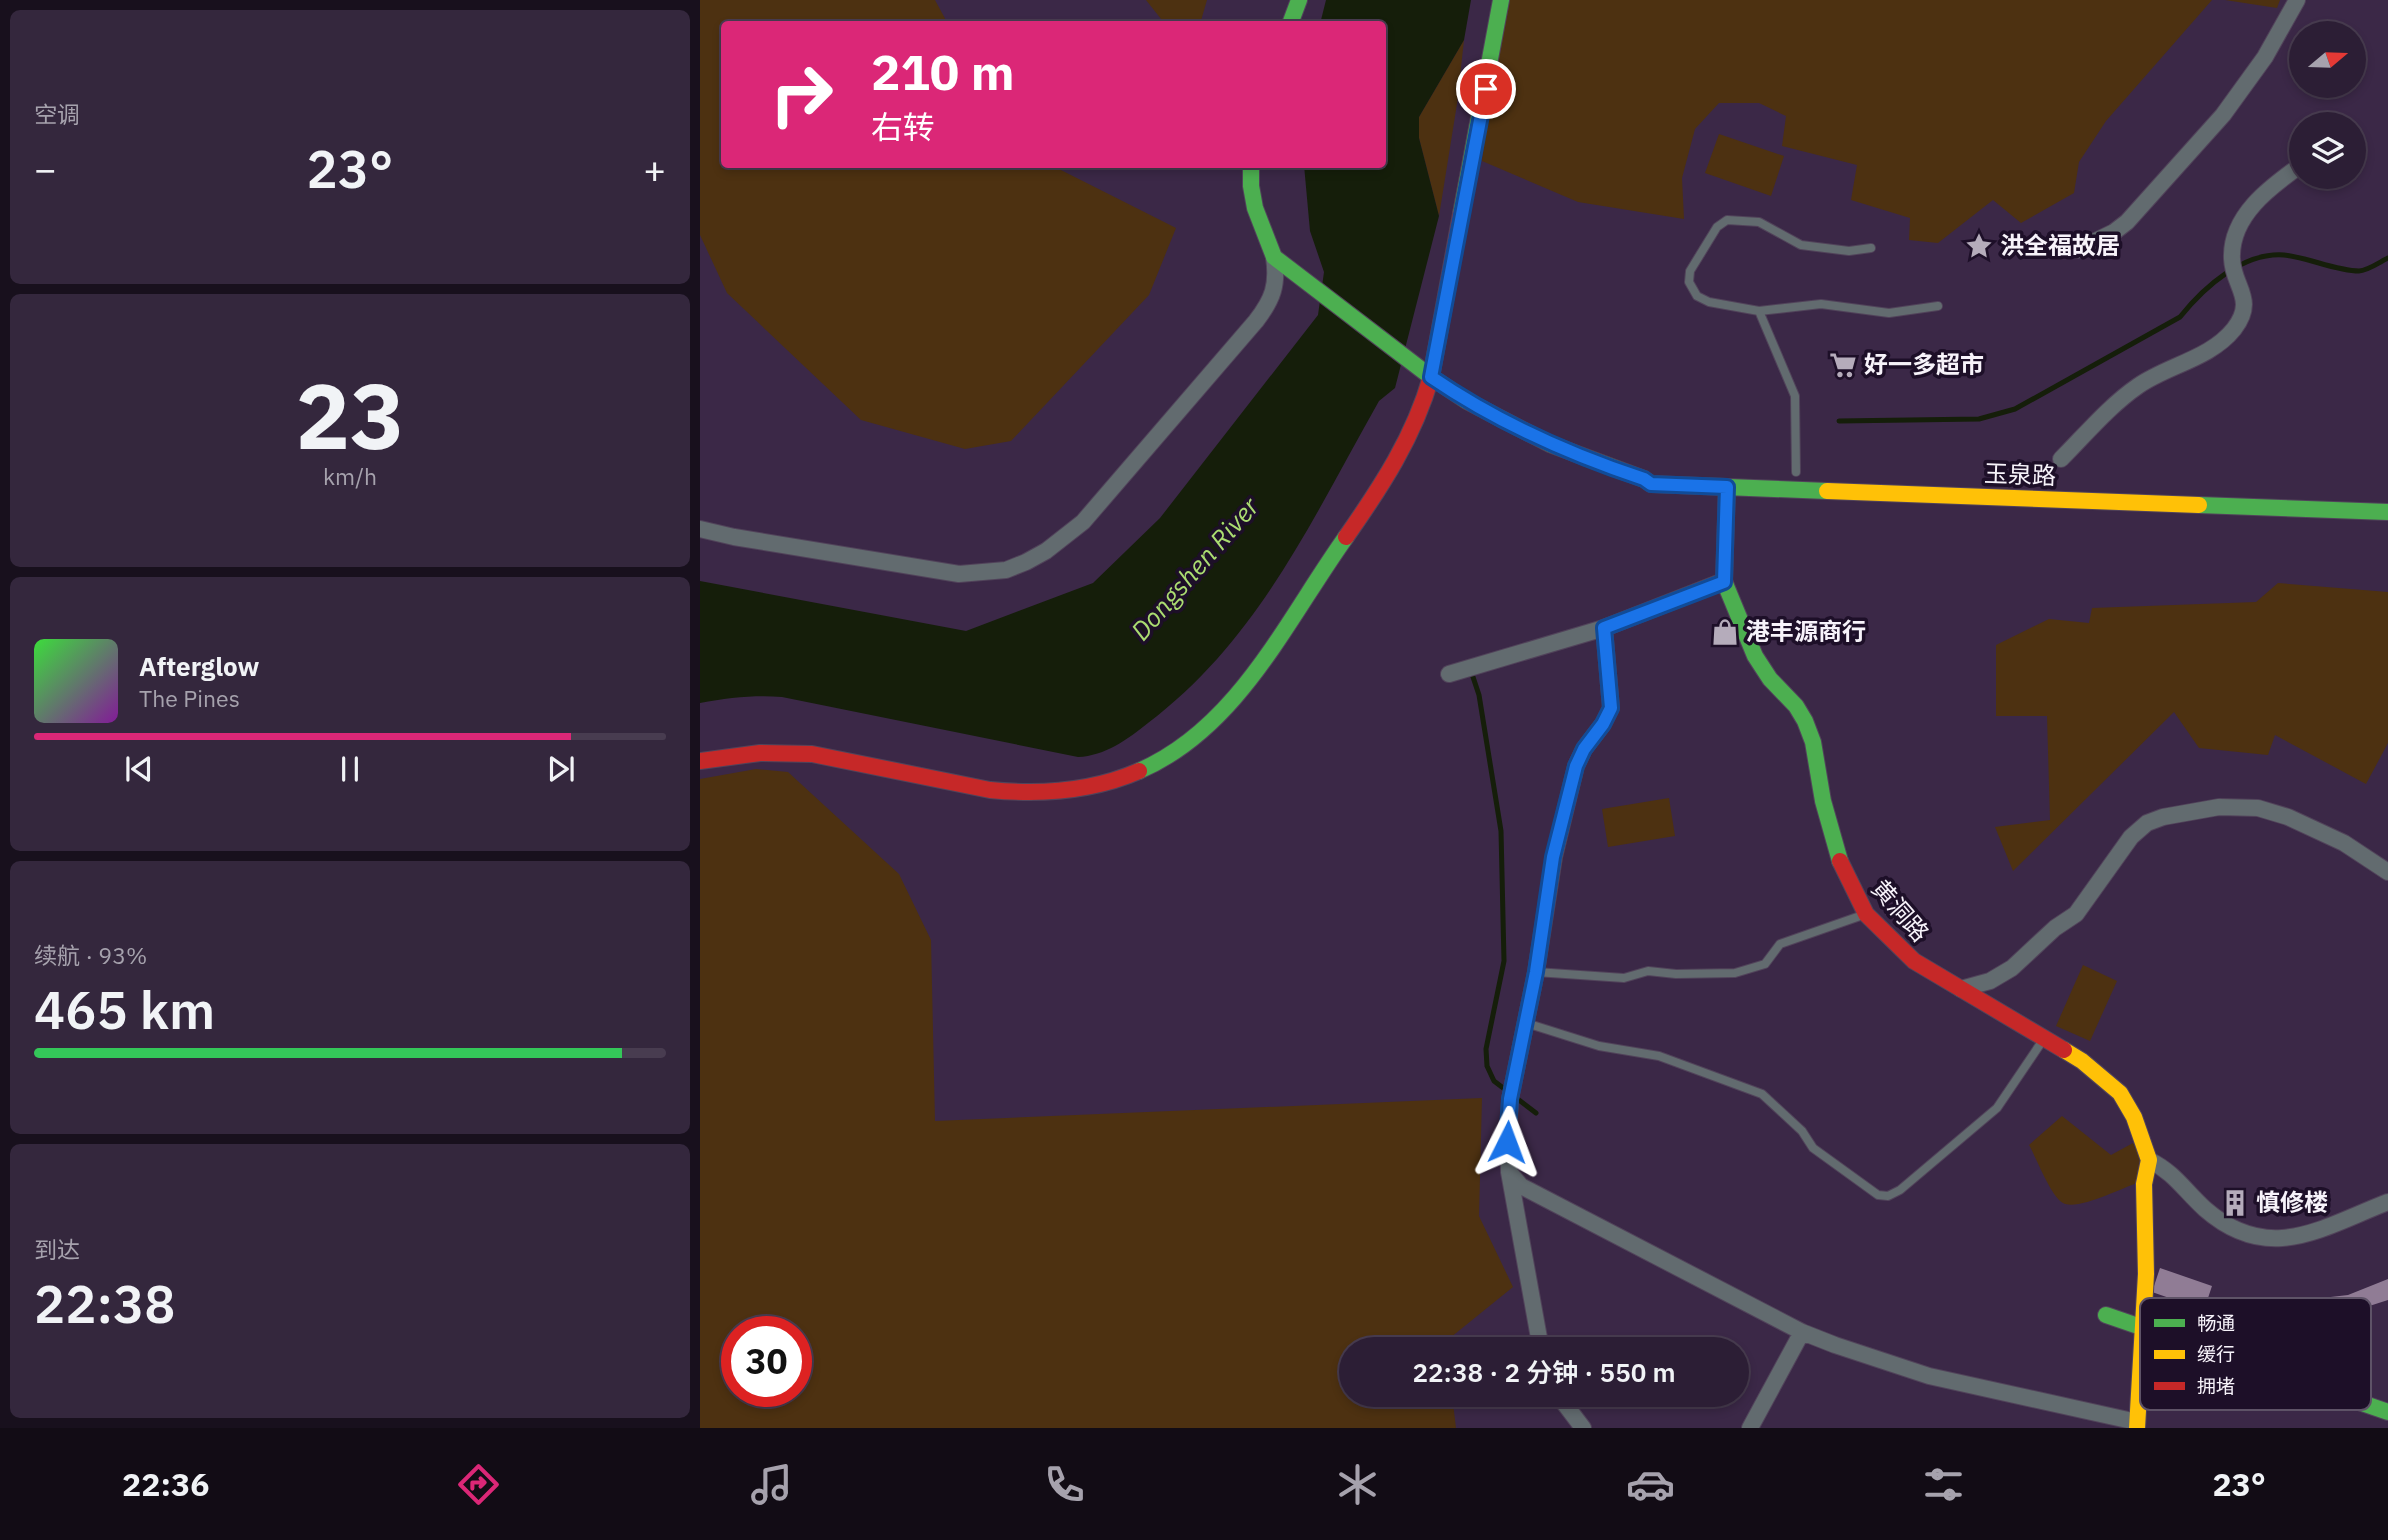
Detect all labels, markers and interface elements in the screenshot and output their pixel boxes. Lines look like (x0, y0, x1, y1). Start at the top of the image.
north arrow (2289, 21, 2366, 98)
map controls (2289, 21, 2366, 189)
text: 210 m (871, 40, 1015, 103)
icon: right (756, 49, 847, 140)
pin (1456, 59, 1516, 119)
icon: arrive (1467, 70, 1505, 108)
text: 空调 (34, 99, 80, 129)
text: 右转 (871, 106, 935, 148)
button: layers (2289, 112, 2366, 189)
text: 23° (307, 135, 393, 202)
text: − (34, 144, 57, 193)
text: + (643, 144, 666, 193)
place label: 洪全福故居 (2000, 229, 2120, 261)
place icon: 洪全福故居 (1964, 231, 1994, 261)
place label: 好一多超市 (1864, 348, 1984, 380)
supermarket icon: 好一多超市 (1828, 350, 1858, 380)
text: 23 (295, 356, 405, 474)
street label: 玉泉路 (1983, 457, 2057, 491)
text: km/h (323, 461, 377, 491)
water label: Dongshen River (1123, 489, 1267, 647)
place label: 港丰源商行 (1746, 615, 1866, 647)
shop icon: 港丰源商行 (1710, 617, 1740, 647)
text: Afterglow (139, 649, 259, 683)
text: The Pines (139, 683, 240, 713)
icon: previous (120, 750, 158, 788)
icon: pause (331, 750, 369, 788)
icon: next (542, 750, 580, 788)
street label: 黄洞路 (1865, 873, 1936, 948)
text: 续航 · 93% (34, 940, 147, 970)
text: 465 km (34, 976, 215, 1043)
position arrow (1470, 1105, 1544, 1179)
place label: 慎修楼 (2256, 1186, 2328, 1218)
building icon: 慎修楼 (2220, 1188, 2250, 1218)
text: 到达 (34, 1234, 80, 1264)
text: 22:38 (34, 1270, 175, 1337)
legend (2140, 1298, 2371, 1410)
text: 畅通 (2197, 1311, 2235, 1335)
speed limit sign: 30 (721, 1316, 812, 1407)
text: 缓行 (2197, 1342, 2235, 1366)
text: 22:38 · 2 分钟 · 550 m (1412, 1355, 1676, 1389)
text: 拥堵 (2197, 1374, 2235, 1398)
icon: directions (454, 1460, 503, 1509)
icon: music (747, 1460, 796, 1509)
icon: phone (1040, 1460, 1089, 1509)
icon: climate (1333, 1460, 1382, 1509)
icon: car (1626, 1460, 1675, 1509)
icon: filters (1919, 1460, 1968, 1509)
text: 22:36 (122, 1463, 209, 1505)
text: 23° (2212, 1463, 2266, 1505)

